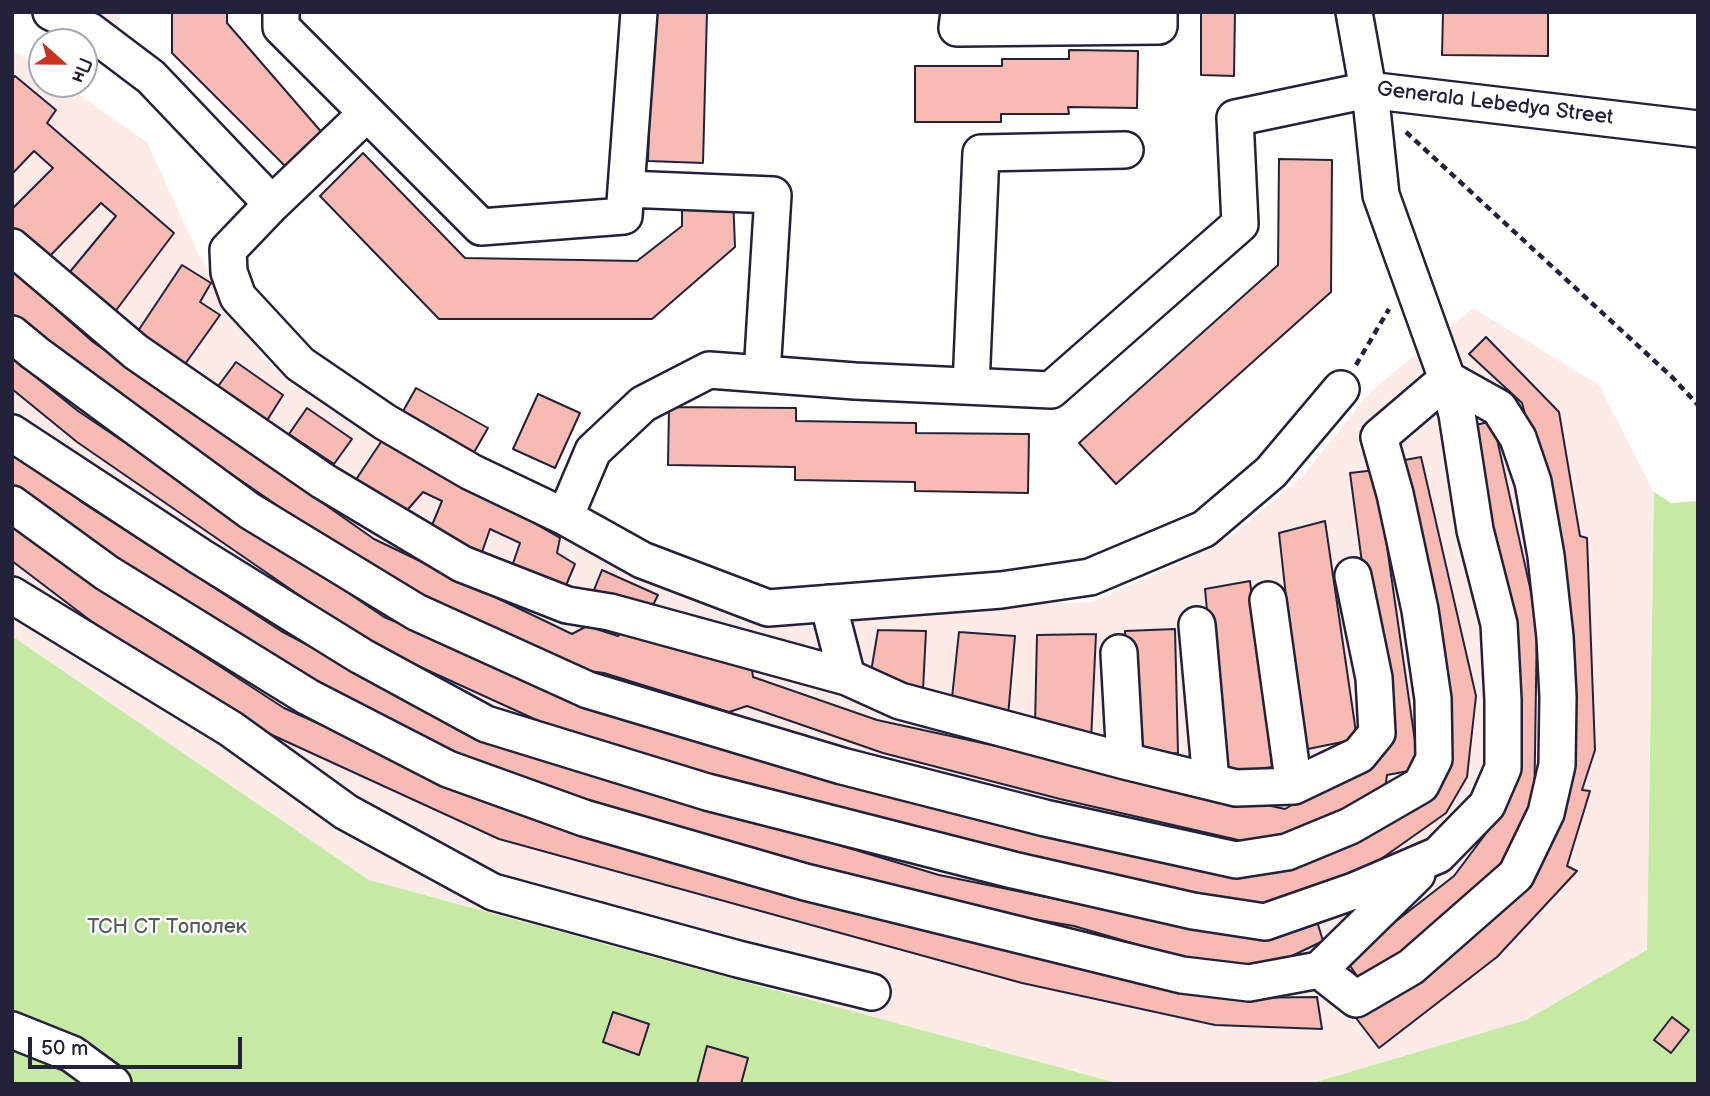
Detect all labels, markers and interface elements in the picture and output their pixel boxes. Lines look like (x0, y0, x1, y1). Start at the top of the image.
north arrow (28, 28, 98, 98)
text: Пн (66, 54, 96, 86)
street label: Generala Lebedya Street (1375, 77, 1615, 131)
park label: ТСН СТ Тополек (87, 915, 247, 941)
scale bar (32, 1023, 245, 1066)
text: 50 m (41, 1036, 88, 1061)

